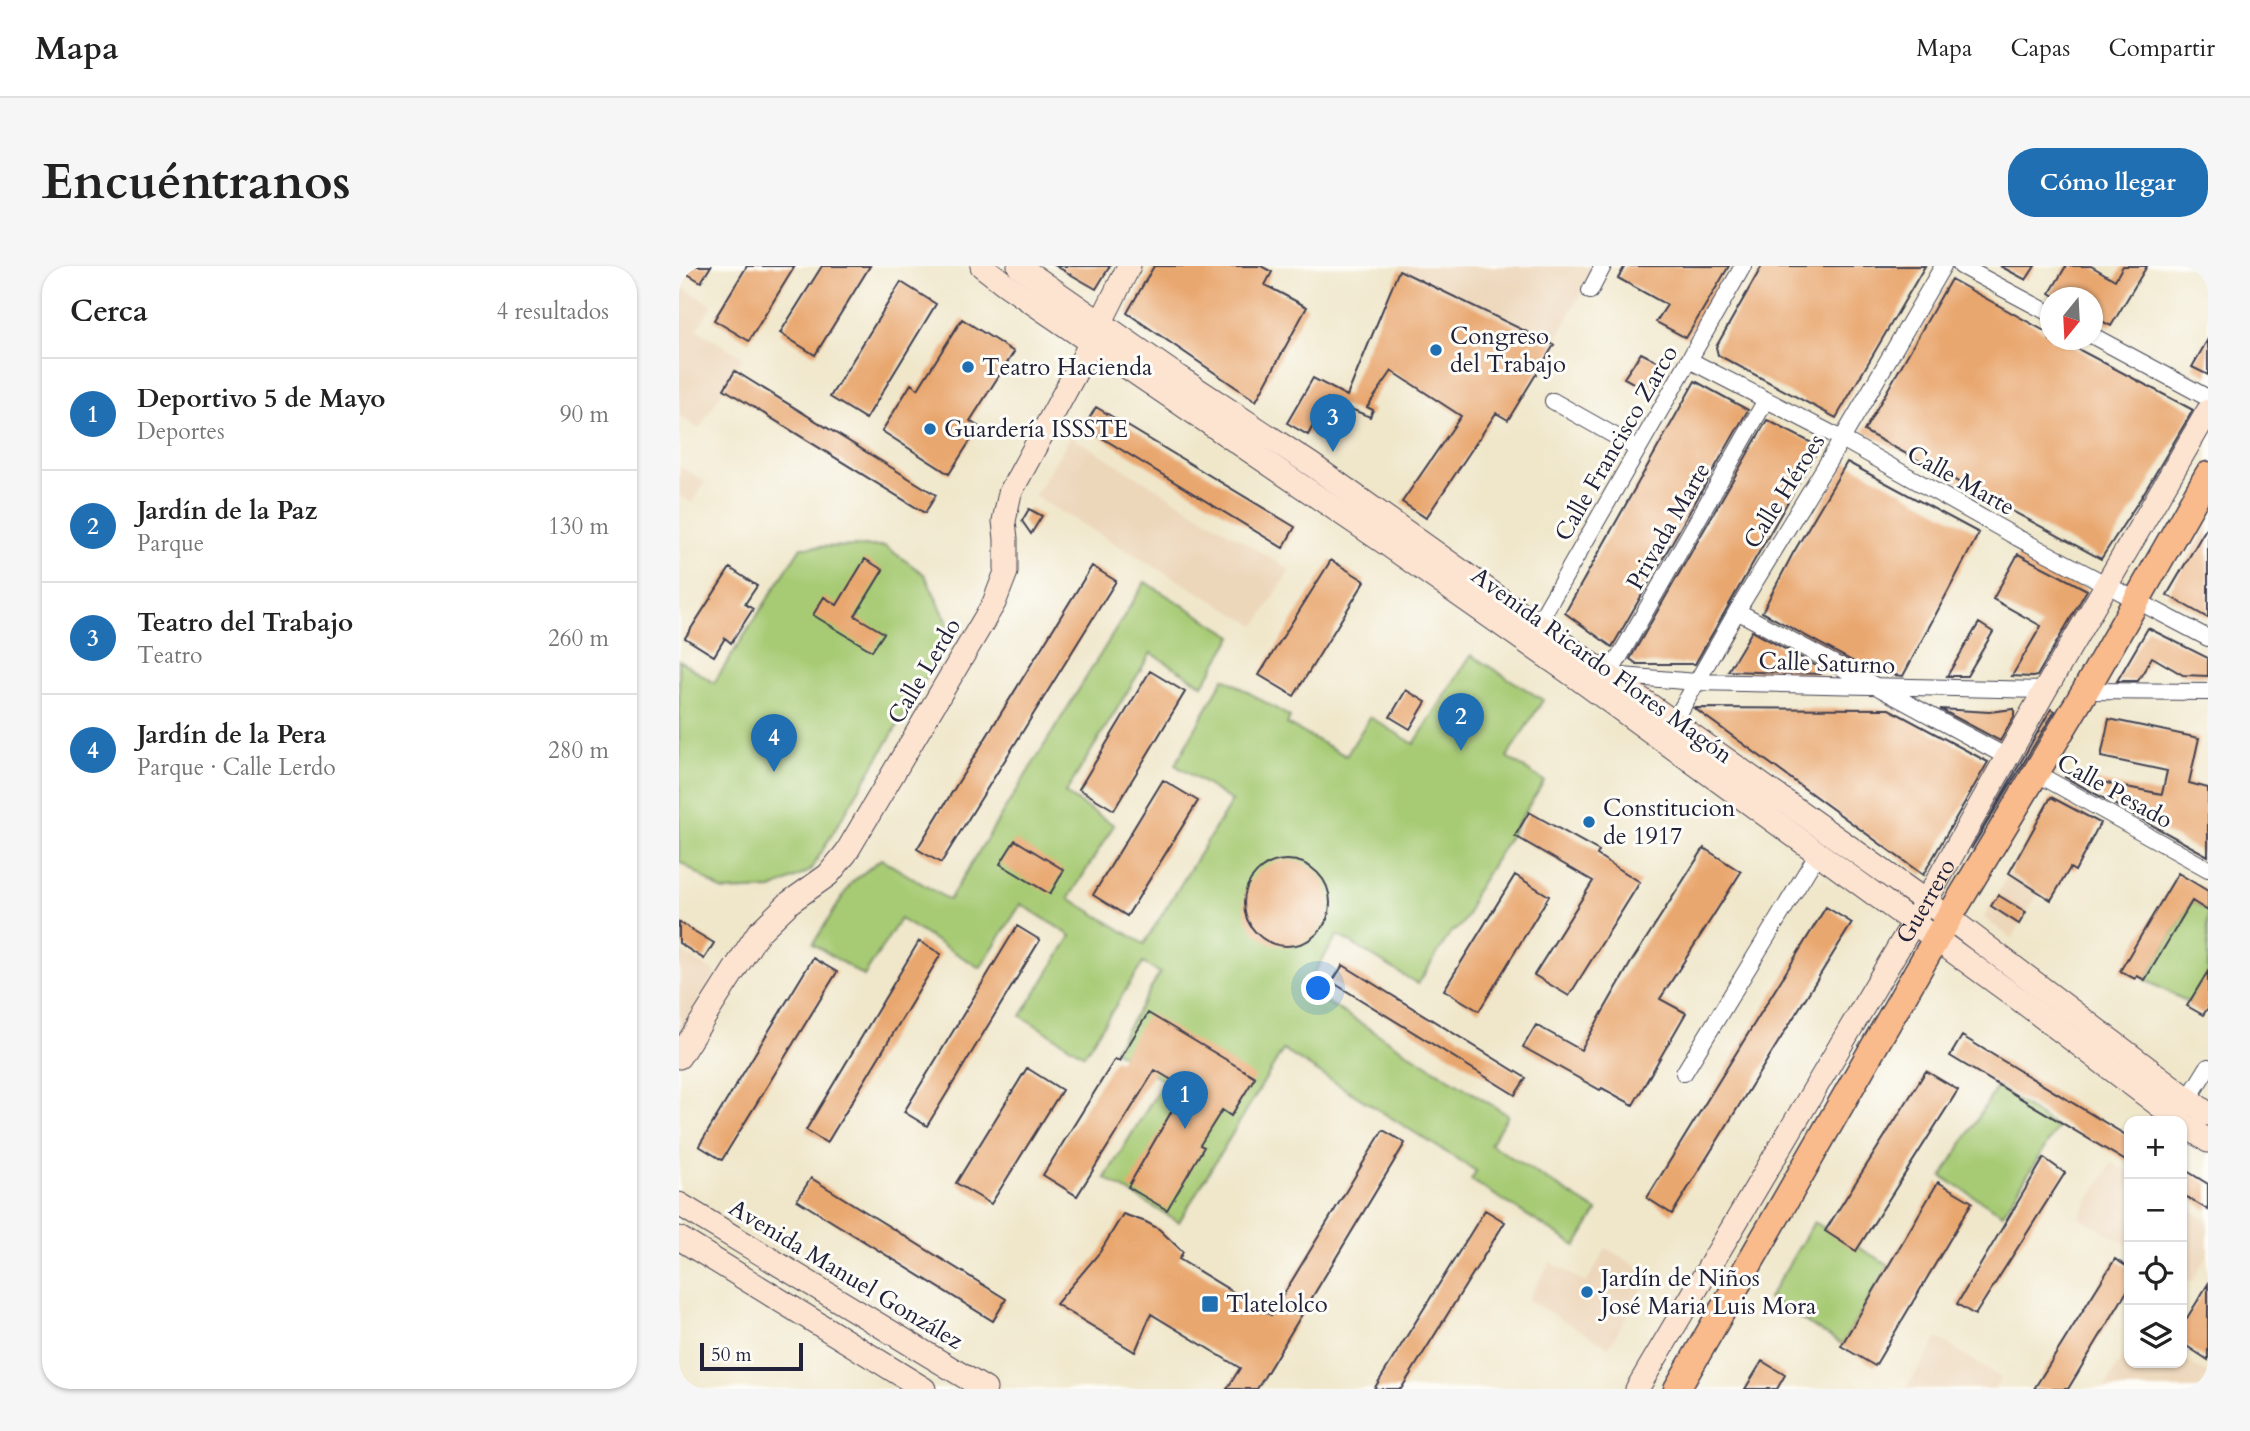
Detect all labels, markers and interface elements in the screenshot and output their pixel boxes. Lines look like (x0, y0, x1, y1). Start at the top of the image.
text: Mapa (35, 26, 119, 71)
text: Mapa (1916, 32, 1972, 65)
text: Capas (2010, 32, 2070, 65)
text: Compartir (2108, 32, 2215, 65)
button: Cómo llegar (2008, 148, 2208, 217)
text: Encuéntranos (42, 149, 351, 216)
north arrow (2040, 287, 2103, 350)
text: Cerca (70, 291, 148, 332)
text: 4 resultados (496, 296, 609, 327)
place label: Congreso del Trabajo (1450, 320, 1566, 381)
street label: Calle Francisco Zarco (1547, 339, 1686, 547)
marker: Congreso del Trabajo (1428, 342, 1444, 358)
place label: Teatro Hacienda (982, 351, 1153, 384)
marker: Teatro Hacienda (960, 359, 976, 375)
text: Deportivo 5 de Mayo (137, 381, 385, 416)
pin: 3 (1310, 394, 1356, 452)
text: 1 (87, 399, 99, 430)
text: 90 m (560, 399, 609, 430)
place label: Guardería ISSSTE (944, 413, 1128, 446)
text: Deportes (137, 416, 225, 447)
marker: Guardería ISSSTE (922, 421, 938, 437)
street label: Calle Héroes (1736, 427, 1833, 555)
street label: Calle Marte (1901, 437, 2021, 524)
street label: Privada Marte (1619, 457, 1718, 596)
text: Jardín de la Paz (137, 493, 317, 528)
text: 2 (87, 511, 99, 542)
text: 130 m (548, 511, 609, 542)
text: Parque (137, 528, 204, 559)
street label: Avenida Ricardo Flores Magón (1464, 559, 1739, 772)
text: Teatro del Trabajo (137, 605, 353, 640)
street label: Calle Lerdo (880, 612, 969, 730)
text: 3 (87, 623, 99, 654)
text: 260 m (548, 623, 609, 654)
text: Teatro (137, 640, 202, 671)
street label: Calle Saturno (1758, 645, 1896, 682)
pin: 2 (1438, 693, 1484, 751)
pin: 4 (751, 714, 797, 772)
text: Jardín de la Pera (137, 717, 326, 752)
text: 4 (87, 735, 99, 766)
text: 280 m (548, 735, 609, 766)
street label: Calle Pesado (2051, 746, 2179, 837)
text: Parque · Calle Lerdo (137, 752, 336, 783)
place label: Constitucion de 1917 (1603, 792, 1736, 853)
marker: Constitucion de 1917 (1581, 814, 1597, 830)
street label: Guerrero (1888, 853, 1964, 950)
your location (1301, 971, 1335, 1005)
pin: 1 (1162, 1071, 1208, 1129)
map controls (2124, 1116, 2187, 1368)
button: + (2124, 1116, 2187, 1179)
button: − (2124, 1179, 2187, 1242)
street label: Avenida Manuel González (722, 1191, 969, 1358)
button: locate (2124, 1242, 2187, 1305)
place label: Jardín de Niños José Maria Luis Mora (1598, 1262, 1817, 1323)
marker: Jardín de Niños José Maria Luis Mora (1579, 1284, 1595, 1300)
place label: Tlatelolco (1226, 1288, 1328, 1321)
marker: Tlatelolco (1200, 1294, 1220, 1314)
button: layers (2124, 1305, 2187, 1368)
scale bar (700, 1340, 803, 1372)
text: 50 m (711, 1342, 752, 1368)

